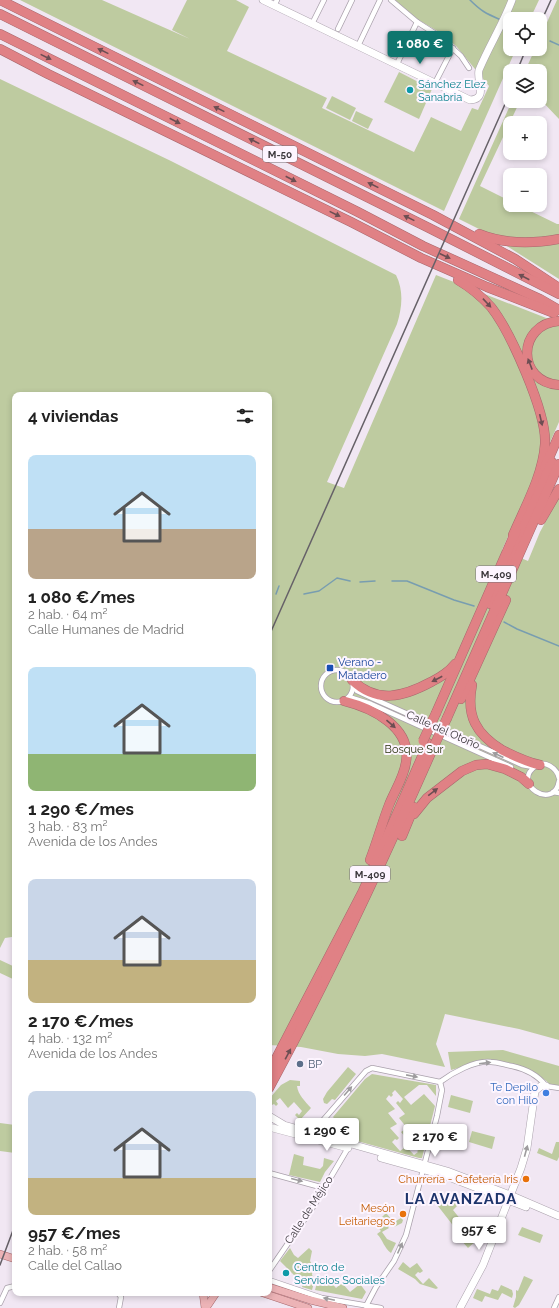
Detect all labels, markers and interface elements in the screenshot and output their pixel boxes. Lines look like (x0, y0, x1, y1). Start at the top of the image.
map controls (503, 12, 547, 212)
button: locate (503, 12, 547, 56)
pin: 1 080 € (383, 31, 457, 65)
text: 1 080 € (397, 36, 443, 51)
one-way arrow (97, 48, 108, 54)
one-way arrow (40, 54, 52, 60)
button: layers (503, 64, 547, 108)
place label: Sánchez Elez Sanabria (418, 78, 486, 104)
one-way arrow (132, 80, 144, 86)
marker: Sánchez Elez Sanabria (405, 85, 415, 95)
one-way arrow (213, 106, 225, 112)
button: + (503, 116, 547, 160)
one-way arrow (169, 118, 181, 124)
one-way arrow (249, 138, 260, 144)
road number: M-50 (263, 146, 297, 162)
button: − (503, 168, 547, 212)
one-way arrow (286, 176, 297, 182)
one-way arrow (367, 182, 379, 188)
one-way arrow (329, 211, 340, 217)
one-way arrow (403, 214, 414, 221)
one-way arrow (439, 253, 451, 259)
one-way arrow (519, 274, 530, 280)
one-way arrow (482, 299, 491, 308)
one-way arrow (526, 358, 533, 370)
icon: filters (234, 405, 256, 427)
text: 4 viviendas (28, 406, 118, 426)
one-way arrow (539, 414, 545, 426)
icon: home (106, 481, 178, 553)
road number: M-409 (476, 566, 516, 582)
text: 1 080 €/mes (28, 587, 135, 607)
text: 2 hab. · 64 m² (28, 607, 108, 622)
text: Calle Humanes de Madrid (28, 622, 184, 637)
place label: Verano - Matadero (338, 656, 387, 682)
marker: Verano - Matadero (325, 663, 335, 673)
one-way arrow (431, 676, 443, 682)
icon: home (106, 693, 178, 765)
street label: Calle del Otoño (404, 708, 482, 752)
one-way arrow (386, 719, 397, 728)
park label: Bosque Sur (385, 743, 444, 756)
one-way arrow (492, 751, 504, 757)
one-way arrow (428, 788, 439, 797)
text: 1 290 €/mes (28, 799, 134, 819)
text: 3 hab. · 83 m² (28, 819, 107, 834)
text: Avenida de los Andes (28, 834, 157, 849)
road number: M-409 (350, 866, 390, 882)
icon: home (106, 905, 178, 977)
text: 2 170 €/mes (28, 1011, 133, 1031)
text: 4 hab. · 132 m² (28, 1031, 112, 1046)
text: Avenida de los Andes (28, 1046, 157, 1061)
one-way arrow (284, 1048, 291, 1060)
place label: BP (308, 1058, 322, 1071)
marker: BP (295, 1059, 305, 1069)
one-way arrow (479, 1060, 491, 1066)
one-way arrow (406, 1073, 418, 1079)
place label: Te Depilo con Hilo (490, 1081, 538, 1107)
one-way arrow (344, 1085, 353, 1096)
marker: Te Depilo con Hilo (541, 1088, 551, 1098)
icon: home (106, 1117, 178, 1189)
pin: 1 290 € (290, 1118, 364, 1152)
text: 1 290 € (304, 1123, 350, 1138)
pin: 2 170 € (398, 1124, 472, 1158)
text: 2 170 € (412, 1129, 458, 1144)
one-way arrow (523, 1145, 529, 1157)
street label: Calle de Méjico (282, 1173, 336, 1246)
place label: Churrería - Cafetería Iris (398, 1173, 518, 1186)
marker: Churrería - Cafetería Iris (521, 1174, 531, 1184)
one-way arrow (291, 1177, 303, 1183)
district label: LA AVANZADA (405, 1190, 517, 1208)
place label: Mesón Leitariegos (339, 1202, 395, 1228)
marker: Mesón Leitariegos (398, 1209, 408, 1219)
pin: 957 € (451, 1217, 507, 1251)
text: 957 € (461, 1222, 497, 1237)
text: 957 €/mes (28, 1223, 120, 1243)
one-way arrow (397, 1242, 403, 1253)
text: 2 hab. · 58 m² (28, 1243, 107, 1258)
text: Calle del Callao (28, 1258, 122, 1273)
place label: Centro de Servicios Sociales (294, 1261, 385, 1287)
marker: Centro de Servicios Sociales (281, 1268, 291, 1278)
one-way arrow (322, 1296, 335, 1302)

